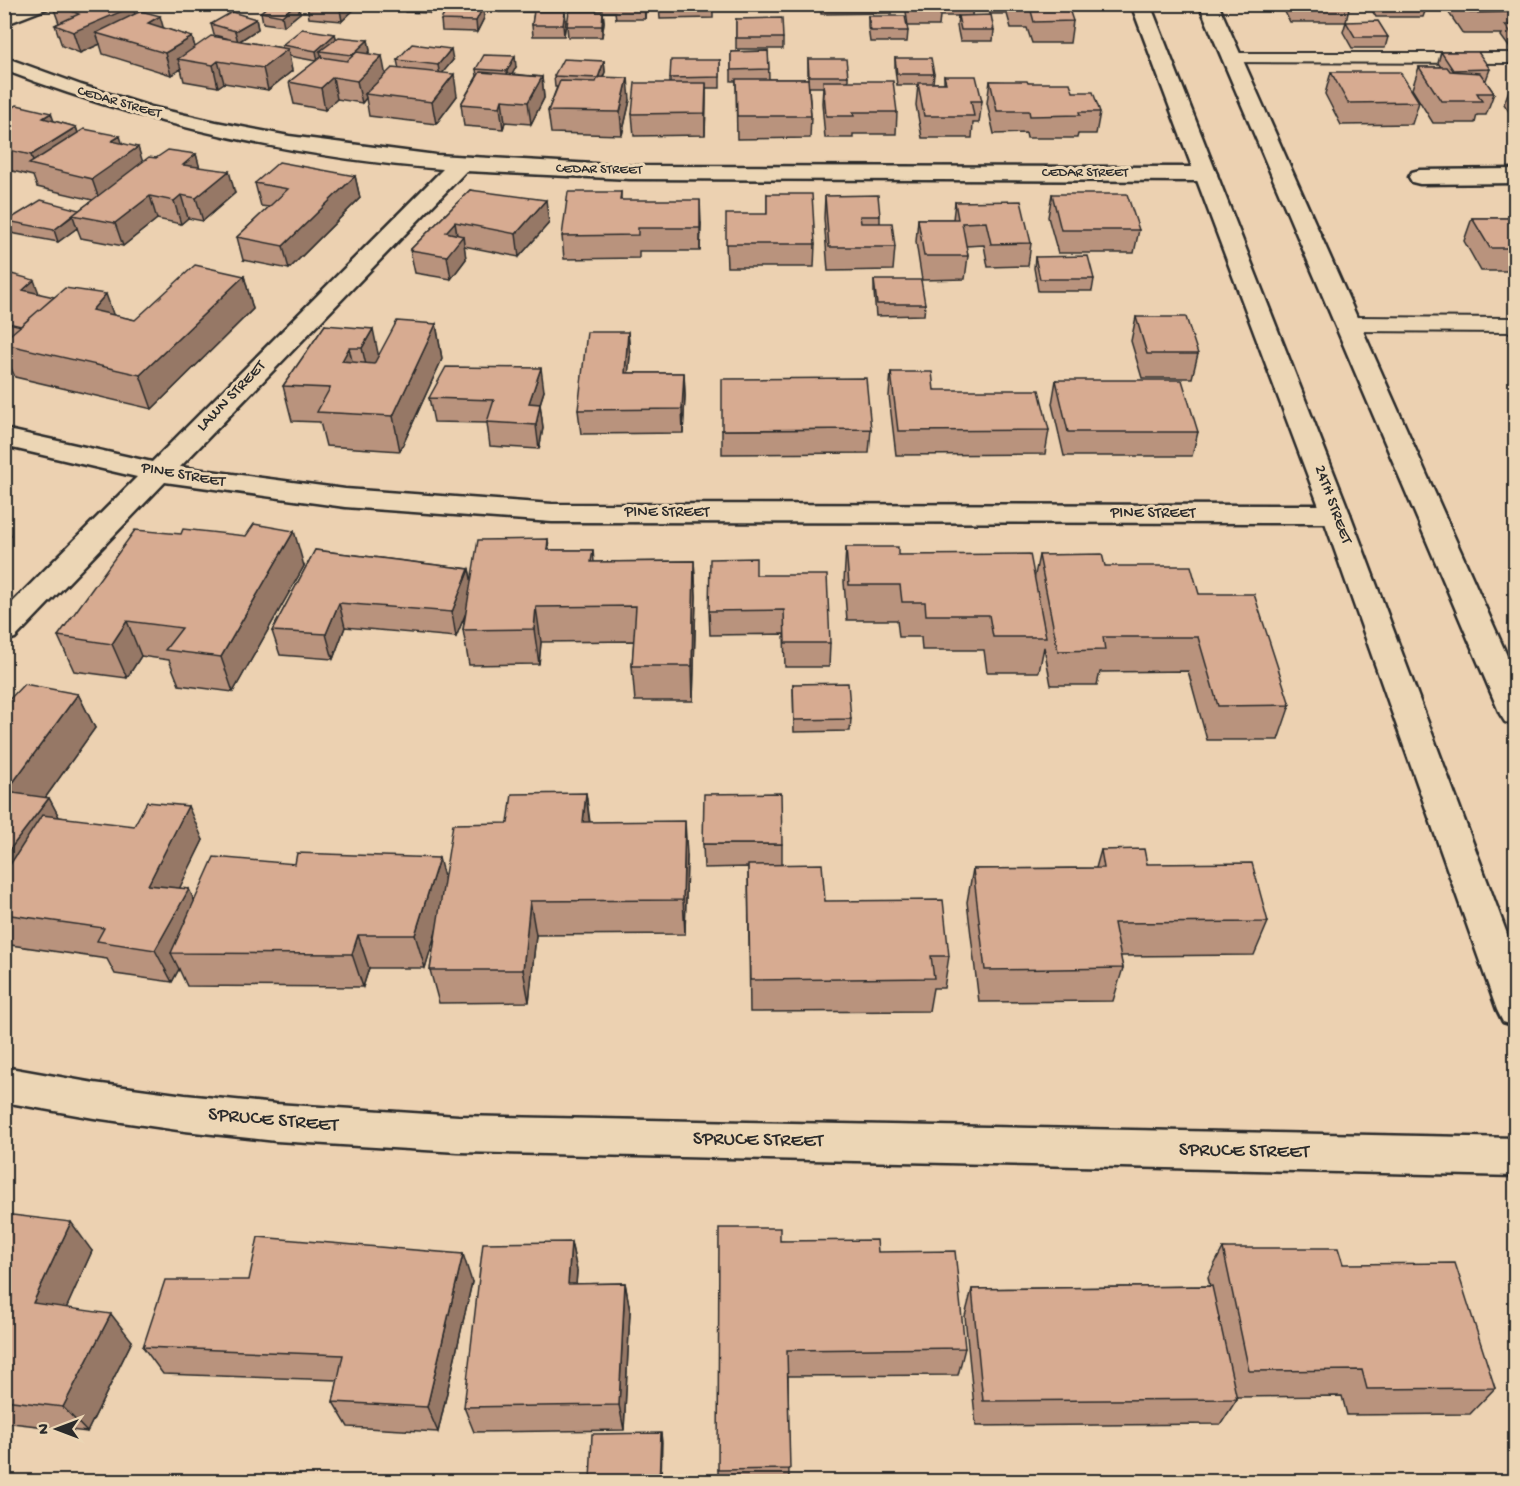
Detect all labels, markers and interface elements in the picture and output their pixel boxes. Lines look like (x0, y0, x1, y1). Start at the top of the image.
street label: CEDAR STREET (75, 83, 163, 123)
street label: CEDAR STREET (556, 161, 643, 179)
street label: CEDAR STREET (1042, 165, 1129, 182)
street label: LAWN STREET (193, 357, 271, 436)
street label: PINE STREET (139, 459, 227, 493)
street label: 24TH STREET (1309, 463, 1355, 548)
street label: PINE STREET (624, 504, 710, 523)
street label: PINE STREET (1110, 505, 1196, 524)
street label: SPRUCE STREET (207, 1104, 340, 1138)
street label: SPRUCE STREET (693, 1128, 825, 1154)
street label: SPRUCE STREET (1179, 1139, 1311, 1165)
north arrow (27, 1399, 87, 1459)
text: N (36, 1423, 55, 1434)

